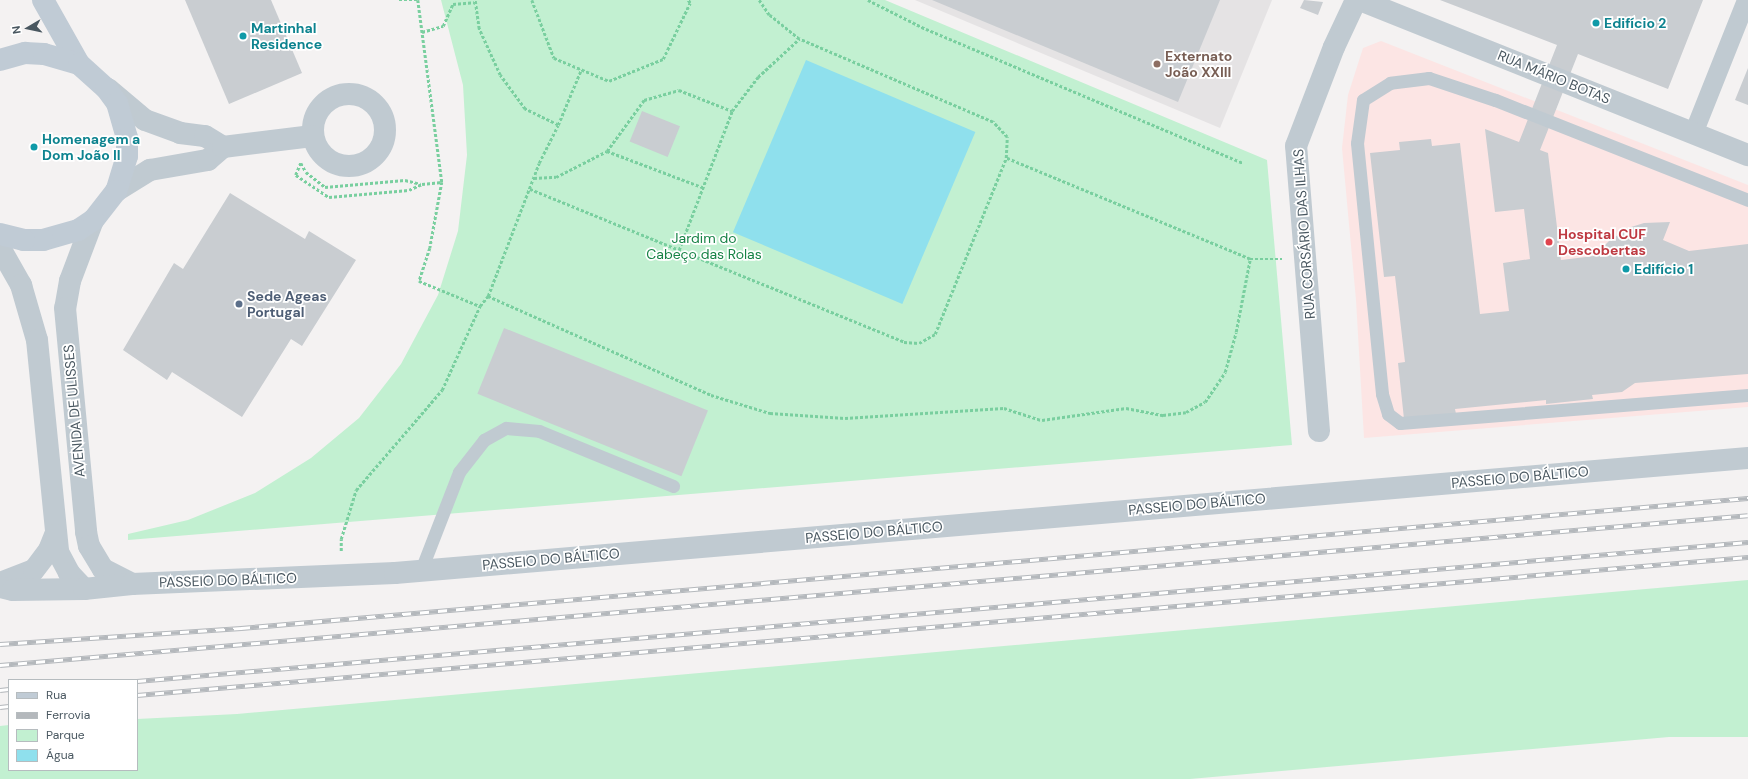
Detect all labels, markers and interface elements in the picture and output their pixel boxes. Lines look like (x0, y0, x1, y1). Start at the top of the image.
north arrow (8, 8, 48, 48)
place label: Edifício 2 (1604, 15, 1666, 31)
marker: Edifício 2 (1591, 18, 1601, 28)
place label: Martinhal Residence (251, 20, 322, 52)
text: N (9, 25, 24, 35)
marker: Martinhal Residence (238, 31, 248, 41)
street label: RUA MÁRIO BOTAS (1495, 47, 1613, 107)
place label: Externato João XXIII (1165, 48, 1232, 80)
marker: Externato João XXIII (1152, 59, 1162, 69)
place label: Homenagem a Dom João II (42, 131, 140, 164)
marker: Homenagem a Dom João II (29, 142, 39, 152)
street label: RUA CORSÁRIO DAS ILHAS (1290, 148, 1318, 320)
place label: Hospital CUF Descobertas (1558, 226, 1646, 258)
park label: Jardim do Cabeço das Rolas (646, 230, 762, 262)
marker: Hospital CUF Descobertas (1543, 236, 1555, 248)
place label: Edifício 1 (1634, 261, 1693, 277)
marker: Edifício 1 (1621, 264, 1631, 274)
place label: Sede Ageas Portugal (247, 288, 327, 320)
marker: Sede Ageas Portugal (234, 299, 244, 309)
street label: AVENIDA DE ULISSES (60, 344, 88, 478)
street label: PASSEIO DO BÁLTICO (1451, 463, 1589, 491)
street label: PASSEIO DO BÁLTICO (1128, 490, 1266, 518)
street label: PASSEIO DO BÁLTICO (805, 518, 943, 546)
street label: PASSEIO DO BÁLTICO (482, 545, 620, 573)
street label: PASSEIO DO BÁLTICO (159, 569, 297, 591)
legend (8, 679, 138, 771)
text: Rua (46, 687, 67, 703)
text: Ferrovia (46, 707, 90, 723)
text: Parque (46, 727, 85, 743)
text: Água (46, 747, 74, 763)

